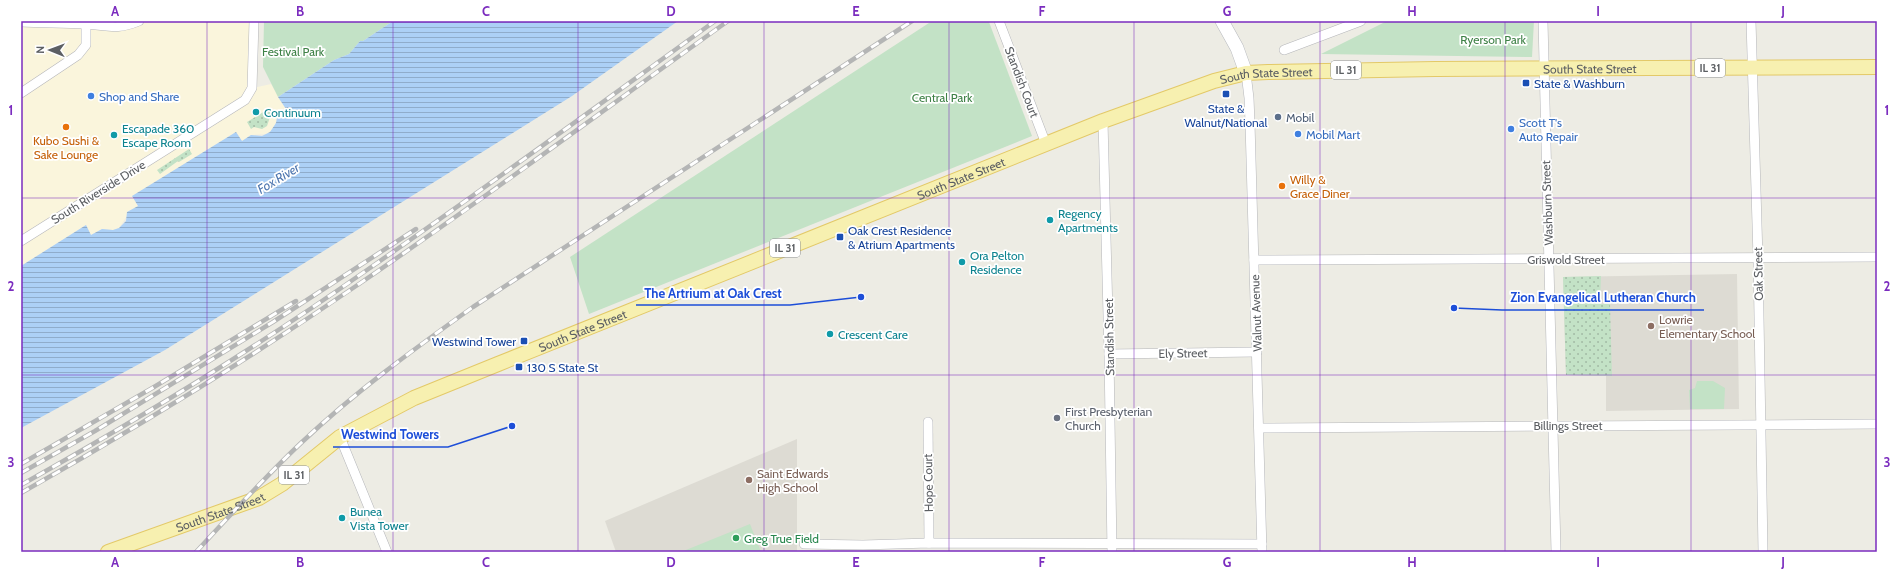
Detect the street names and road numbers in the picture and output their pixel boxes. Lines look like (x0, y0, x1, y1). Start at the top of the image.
street label: Standish Court (1002, 44, 1042, 120)
road number: IL 31 (1695, 59, 1725, 77)
road number: IL 31 (1331, 61, 1361, 79)
street label: South State Street (1543, 61, 1637, 76)
street label: South State Street (1218, 64, 1313, 87)
street label: South State Street (915, 154, 1007, 202)
street label: South Riverside Drive (48, 157, 148, 227)
street label: Washburn Street (1538, 160, 1556, 246)
road number: IL 31 (770, 239, 800, 257)
street label: Oak Street (1750, 247, 1766, 301)
street label: Griswold Street (1527, 252, 1605, 267)
street label: Walnut Avenue (1247, 274, 1265, 352)
street label: Standish Street (1101, 298, 1117, 376)
street label: South State Street (536, 306, 628, 355)
street label: Ely Street (1158, 345, 1208, 361)
street label: Billings Street (1533, 418, 1603, 433)
street label: Hope Court (920, 454, 936, 512)
road number: IL 31 (279, 466, 309, 484)
street label: South State Street (174, 489, 267, 535)

